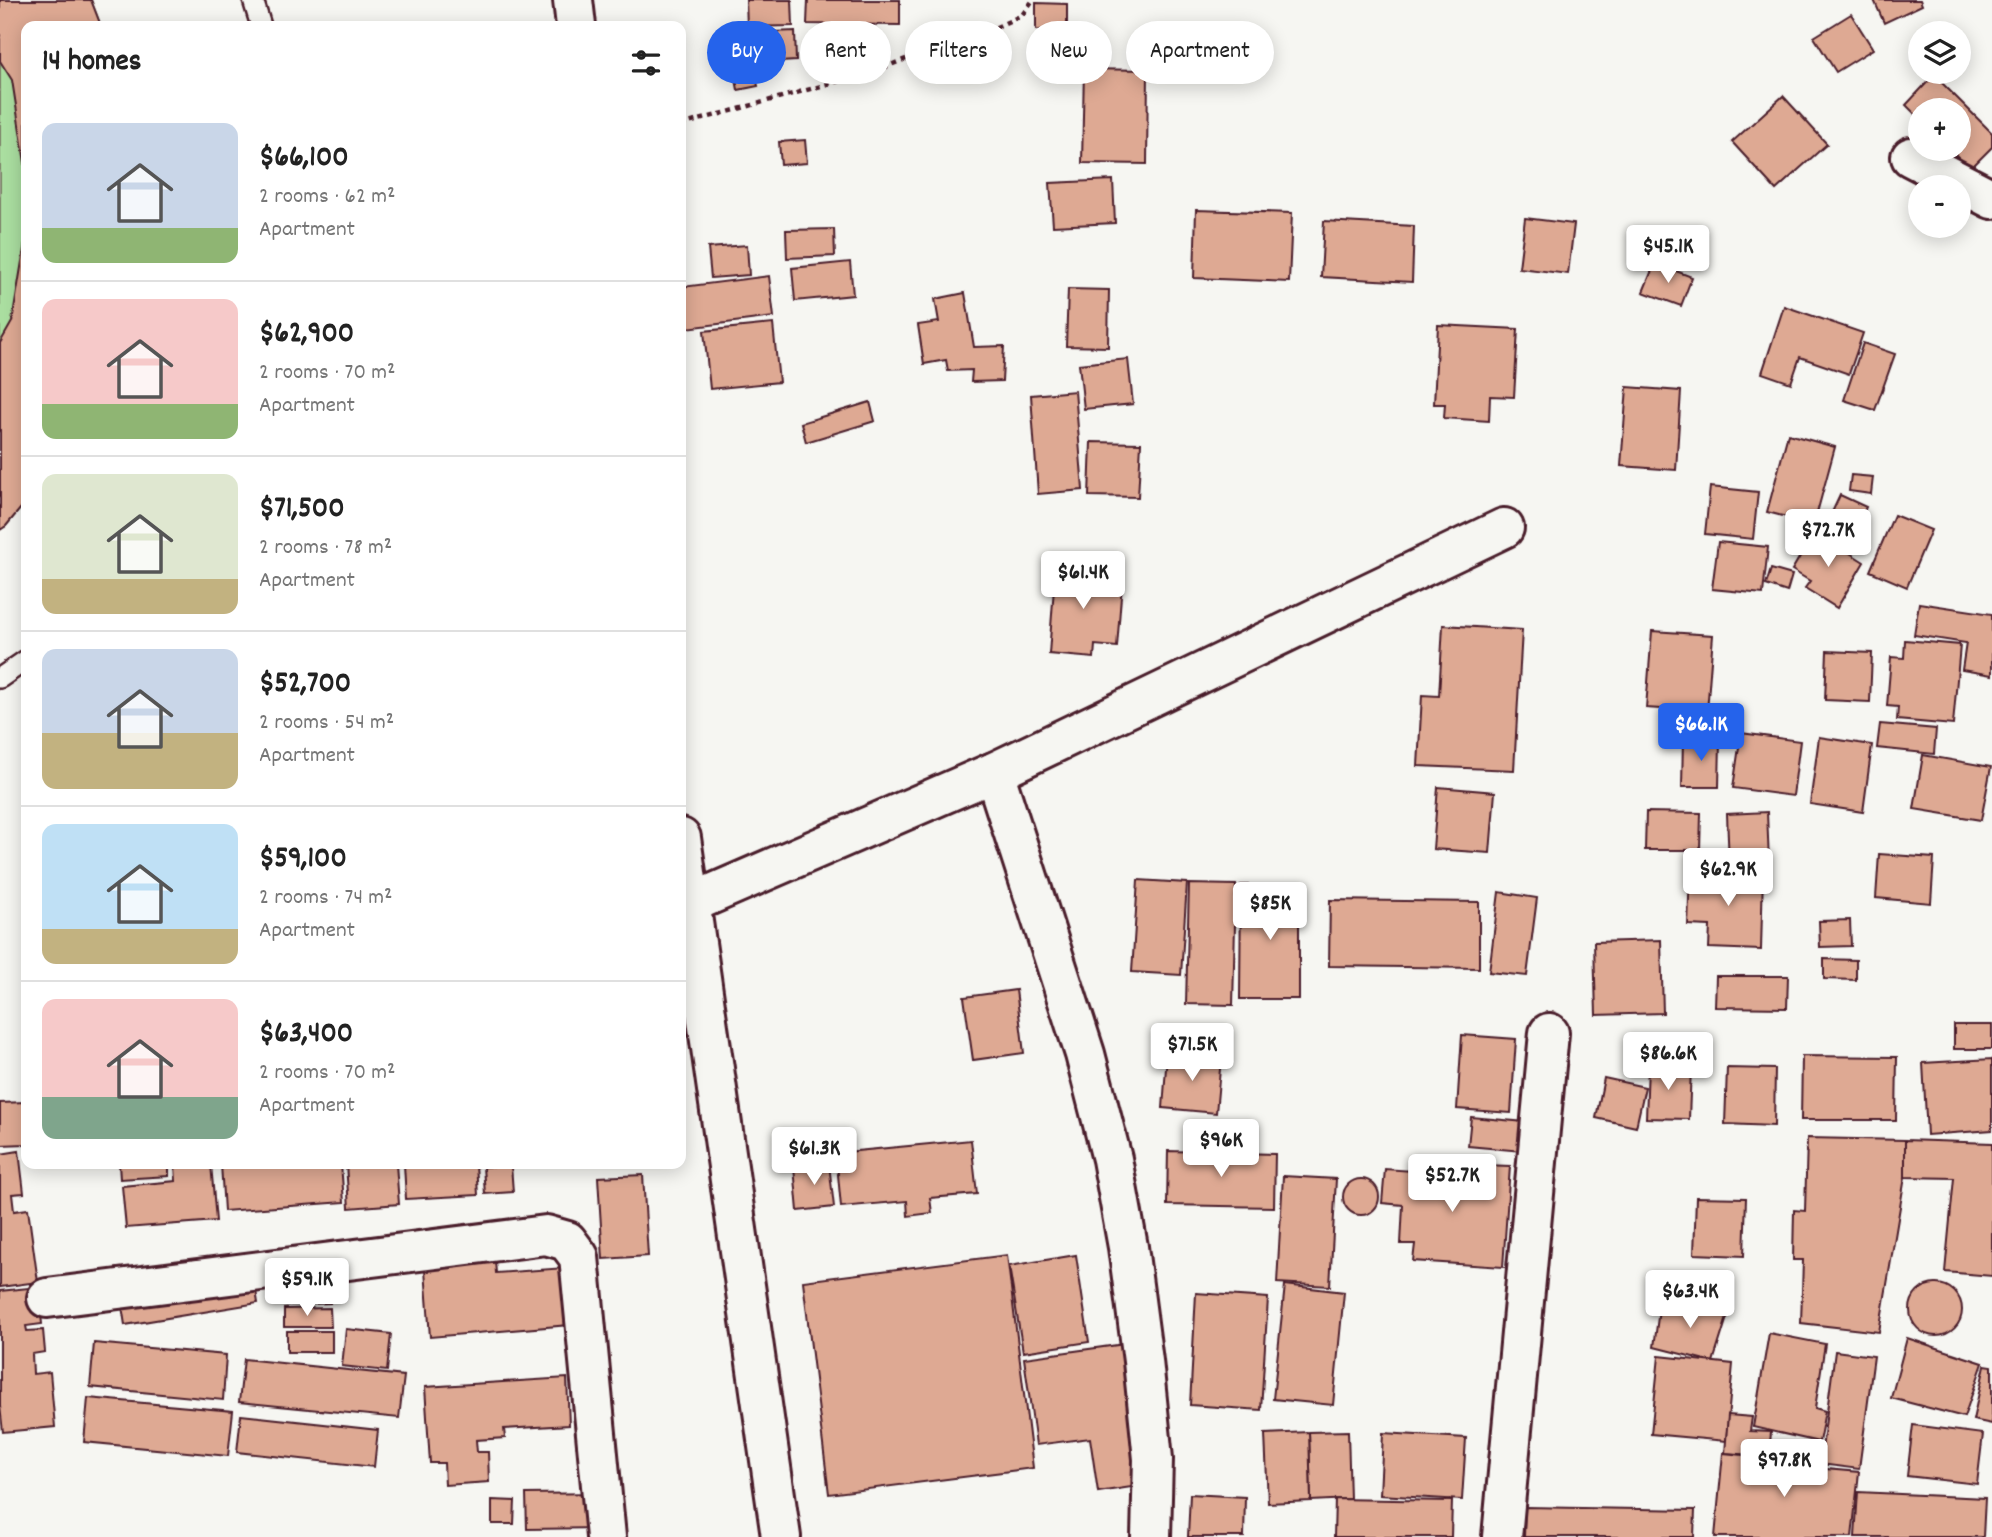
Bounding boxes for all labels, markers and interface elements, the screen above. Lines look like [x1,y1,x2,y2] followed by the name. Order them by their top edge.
[707,21,786,84] chip: Buy
[800,21,891,84] chip: Rent
[905,21,1012,84] chip: Filters
[1026,21,1112,84] chip: New
[1126,21,1274,84] chip: Apartment
[1908,21,1971,238] map controls
[1908,21,1971,84] button: layers
[42,42,141,85] text: 14 homes
[627,44,665,82] icon: filters
[1908,98,1971,161] button: +
[259,138,349,181] text: $66,100
[98,151,182,235] icon: home
[1908,175,1971,238] button: −
[259,181,395,214] text: 2 rooms · 62 m²
[259,214,355,247] text: Apartment
[1611,226,1725,285] pin: $45.1K
[1642,231,1694,264] text: $45.1K
[259,314,354,357] text: $62,900
[98,327,182,411] icon: home
[259,357,395,390] text: 2 rooms · 70 m²
[259,390,355,423] text: Apartment
[259,489,345,532] text: $71,500
[98,502,182,586] icon: home
[1771,510,1885,569] pin: $72.7K
[1801,515,1855,548] text: $72.7K
[259,532,392,565] text: 2 rooms · 78 m²
[1026,552,1140,611] pin: $61.4K
[1057,557,1109,590] text: $61.4K
[259,565,355,598] text: Apartment
[259,664,351,707] text: $52,700
[98,677,182,761] icon: home
[1644,704,1758,763] pin: $66.1K
[259,707,394,740] text: 2 rooms · 54 m²
[1674,709,1728,742] text: $66.1K
[259,740,355,773] text: Apartment
[259,839,347,882] text: $59,100
[1671,848,1785,908] pin: $62.9K
[98,852,182,936] icon: home
[1699,854,1757,887] text: $62.9K
[259,882,392,915] text: 2 rooms · 74 m²
[1229,883,1311,942] pin: $85K
[1249,888,1291,921] text: $85K
[259,915,355,948] text: Apartment
[259,1014,353,1057] text: $63,400
[1135,1024,1249,1083] pin: $71.5K
[98,1027,182,1111] icon: home
[1167,1029,1217,1062] text: $71.5K
[1611,1032,1725,1092] pin: $86.6K
[1639,1038,1697,1071] text: $86.6K
[259,1057,395,1090] text: 2 rooms · 70 m²
[259,1090,355,1123] text: Apartment
[1180,1120,1262,1179] pin: $96K
[1199,1125,1243,1158] text: $96K
[757,1128,871,1187] pin: $61.3K
[788,1133,840,1166] text: $61.3K
[1395,1154,1509,1214] pin: $52.7K
[1424,1160,1480,1193] text: $52.7K
[250,1258,364,1318] pin: $59.1K
[281,1264,333,1297] text: $59.1K
[1633,1270,1747,1330] pin: $63.4K
[1661,1276,1719,1309] text: $63.4K
[1727,1440,1841,1499] pin: $97.8K
[1757,1445,1811,1478] text: $97.8K

